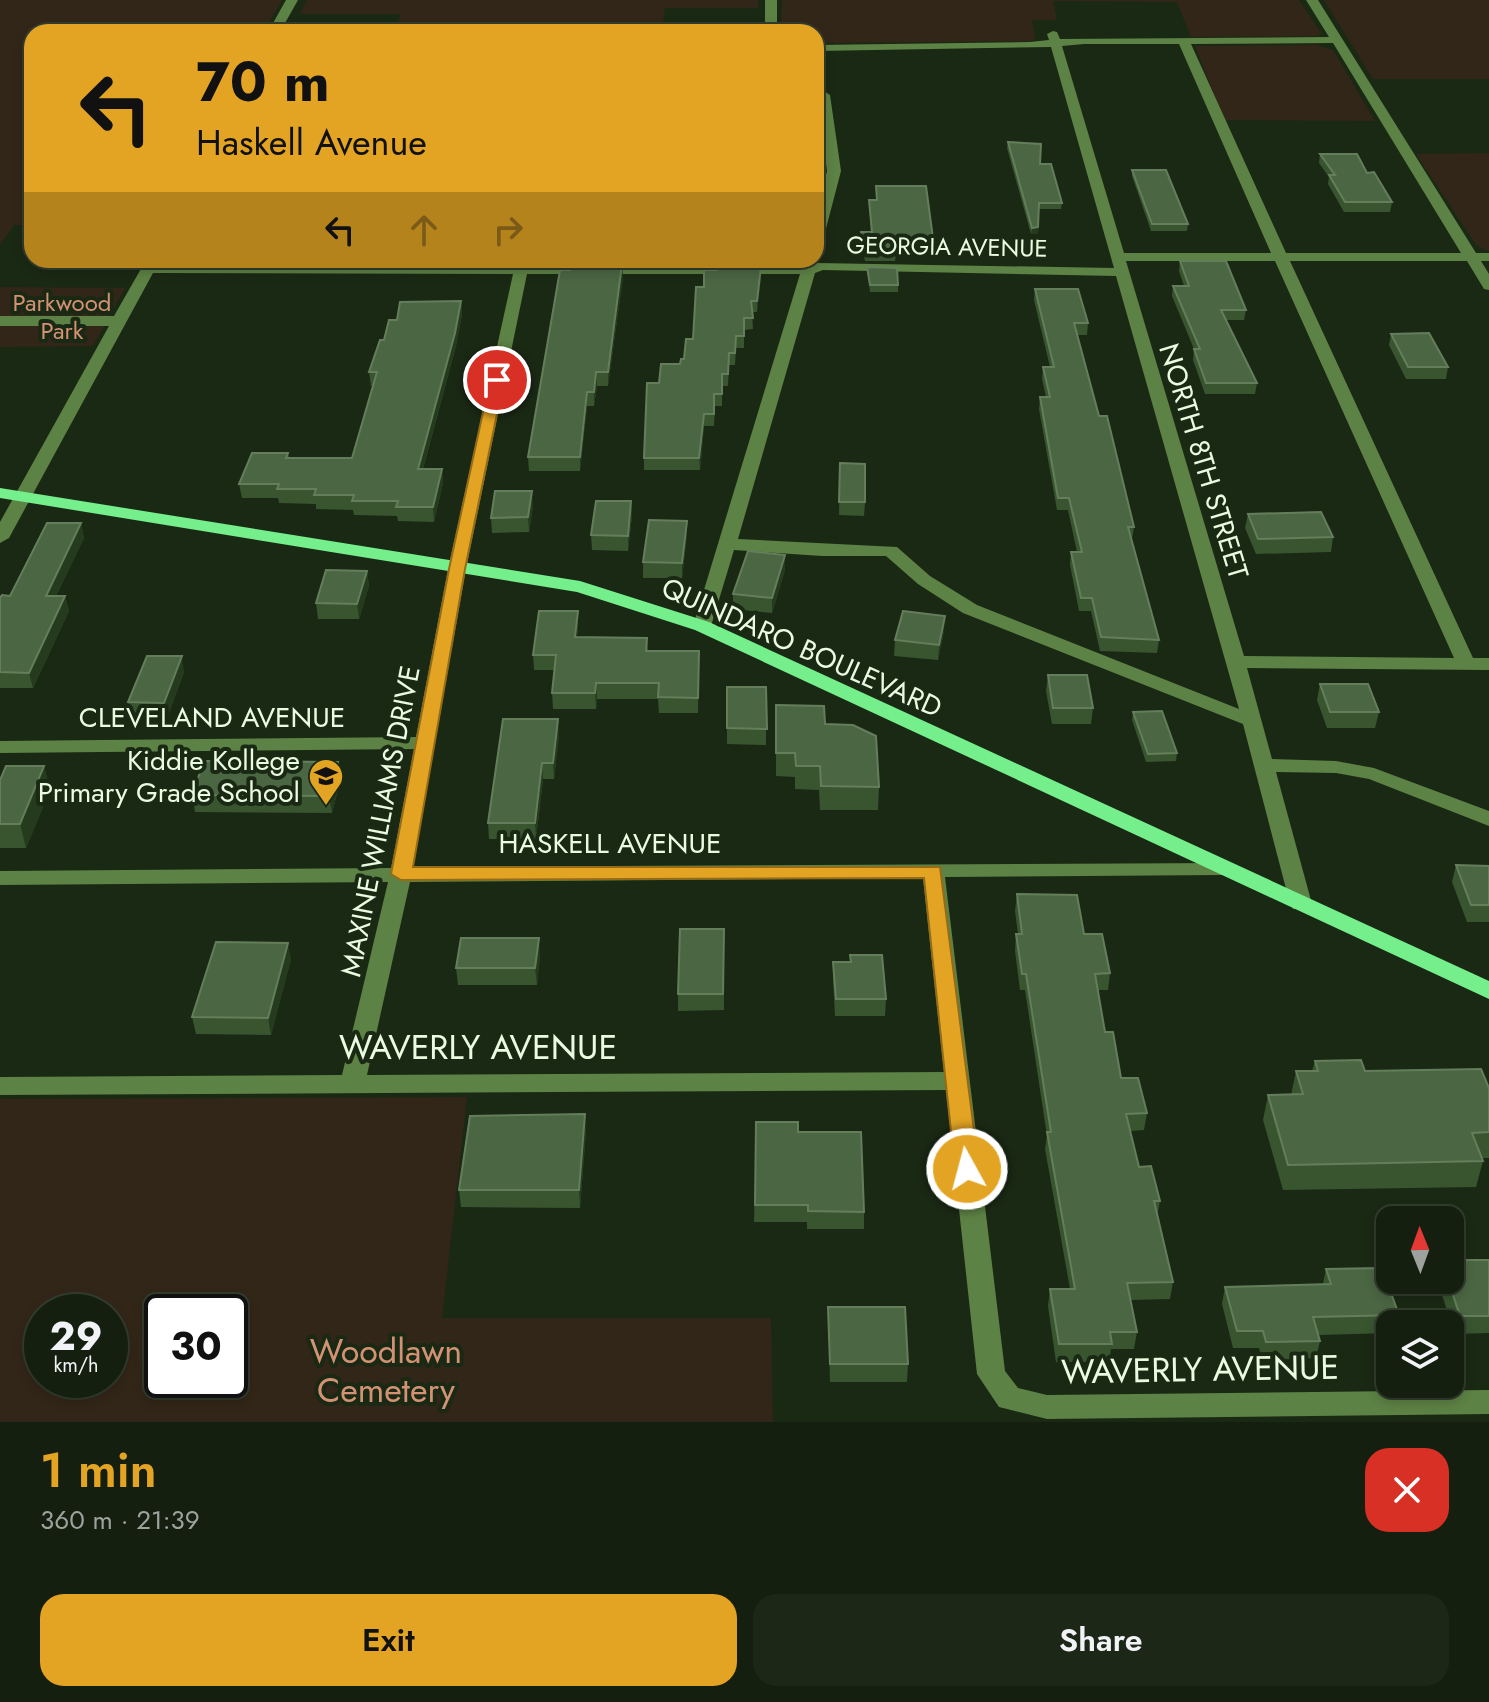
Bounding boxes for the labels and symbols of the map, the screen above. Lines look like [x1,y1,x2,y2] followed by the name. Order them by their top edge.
[846,227,1048,266] street label: GEORGIA AVENUE
[13,285,111,348] park label: Parkwood Park
[1148,338,1259,584] street label: NORTH 8TH STREET
[463,346,531,414] pin
[655,567,949,728] street label: QUINDARO BOULEVARD
[330,662,431,980] street label: MAXINE WILLIAMS DRIVE
[79,697,345,738] street label: CLEVELAND AVENUE
[38,740,300,813] place label: Kiddie Kollege Primary Grade School
[307,757,345,807] school or university icon: Kiddie Kollege Primary Grade School
[499,823,721,864] street label: HASKELL AVENUE
[339,1023,617,1072] street label: WAVERLY AVENUE
[925,1127,1009,1211] position arrow
[1376,1206,1464,1294] north arrow
[144,1294,248,1398] speed limit sign: 30
[310,1327,462,1415] park label: Woodlawn Cemetery
[1061,1343,1340,1396] street label: WAVERLY AVENUE

